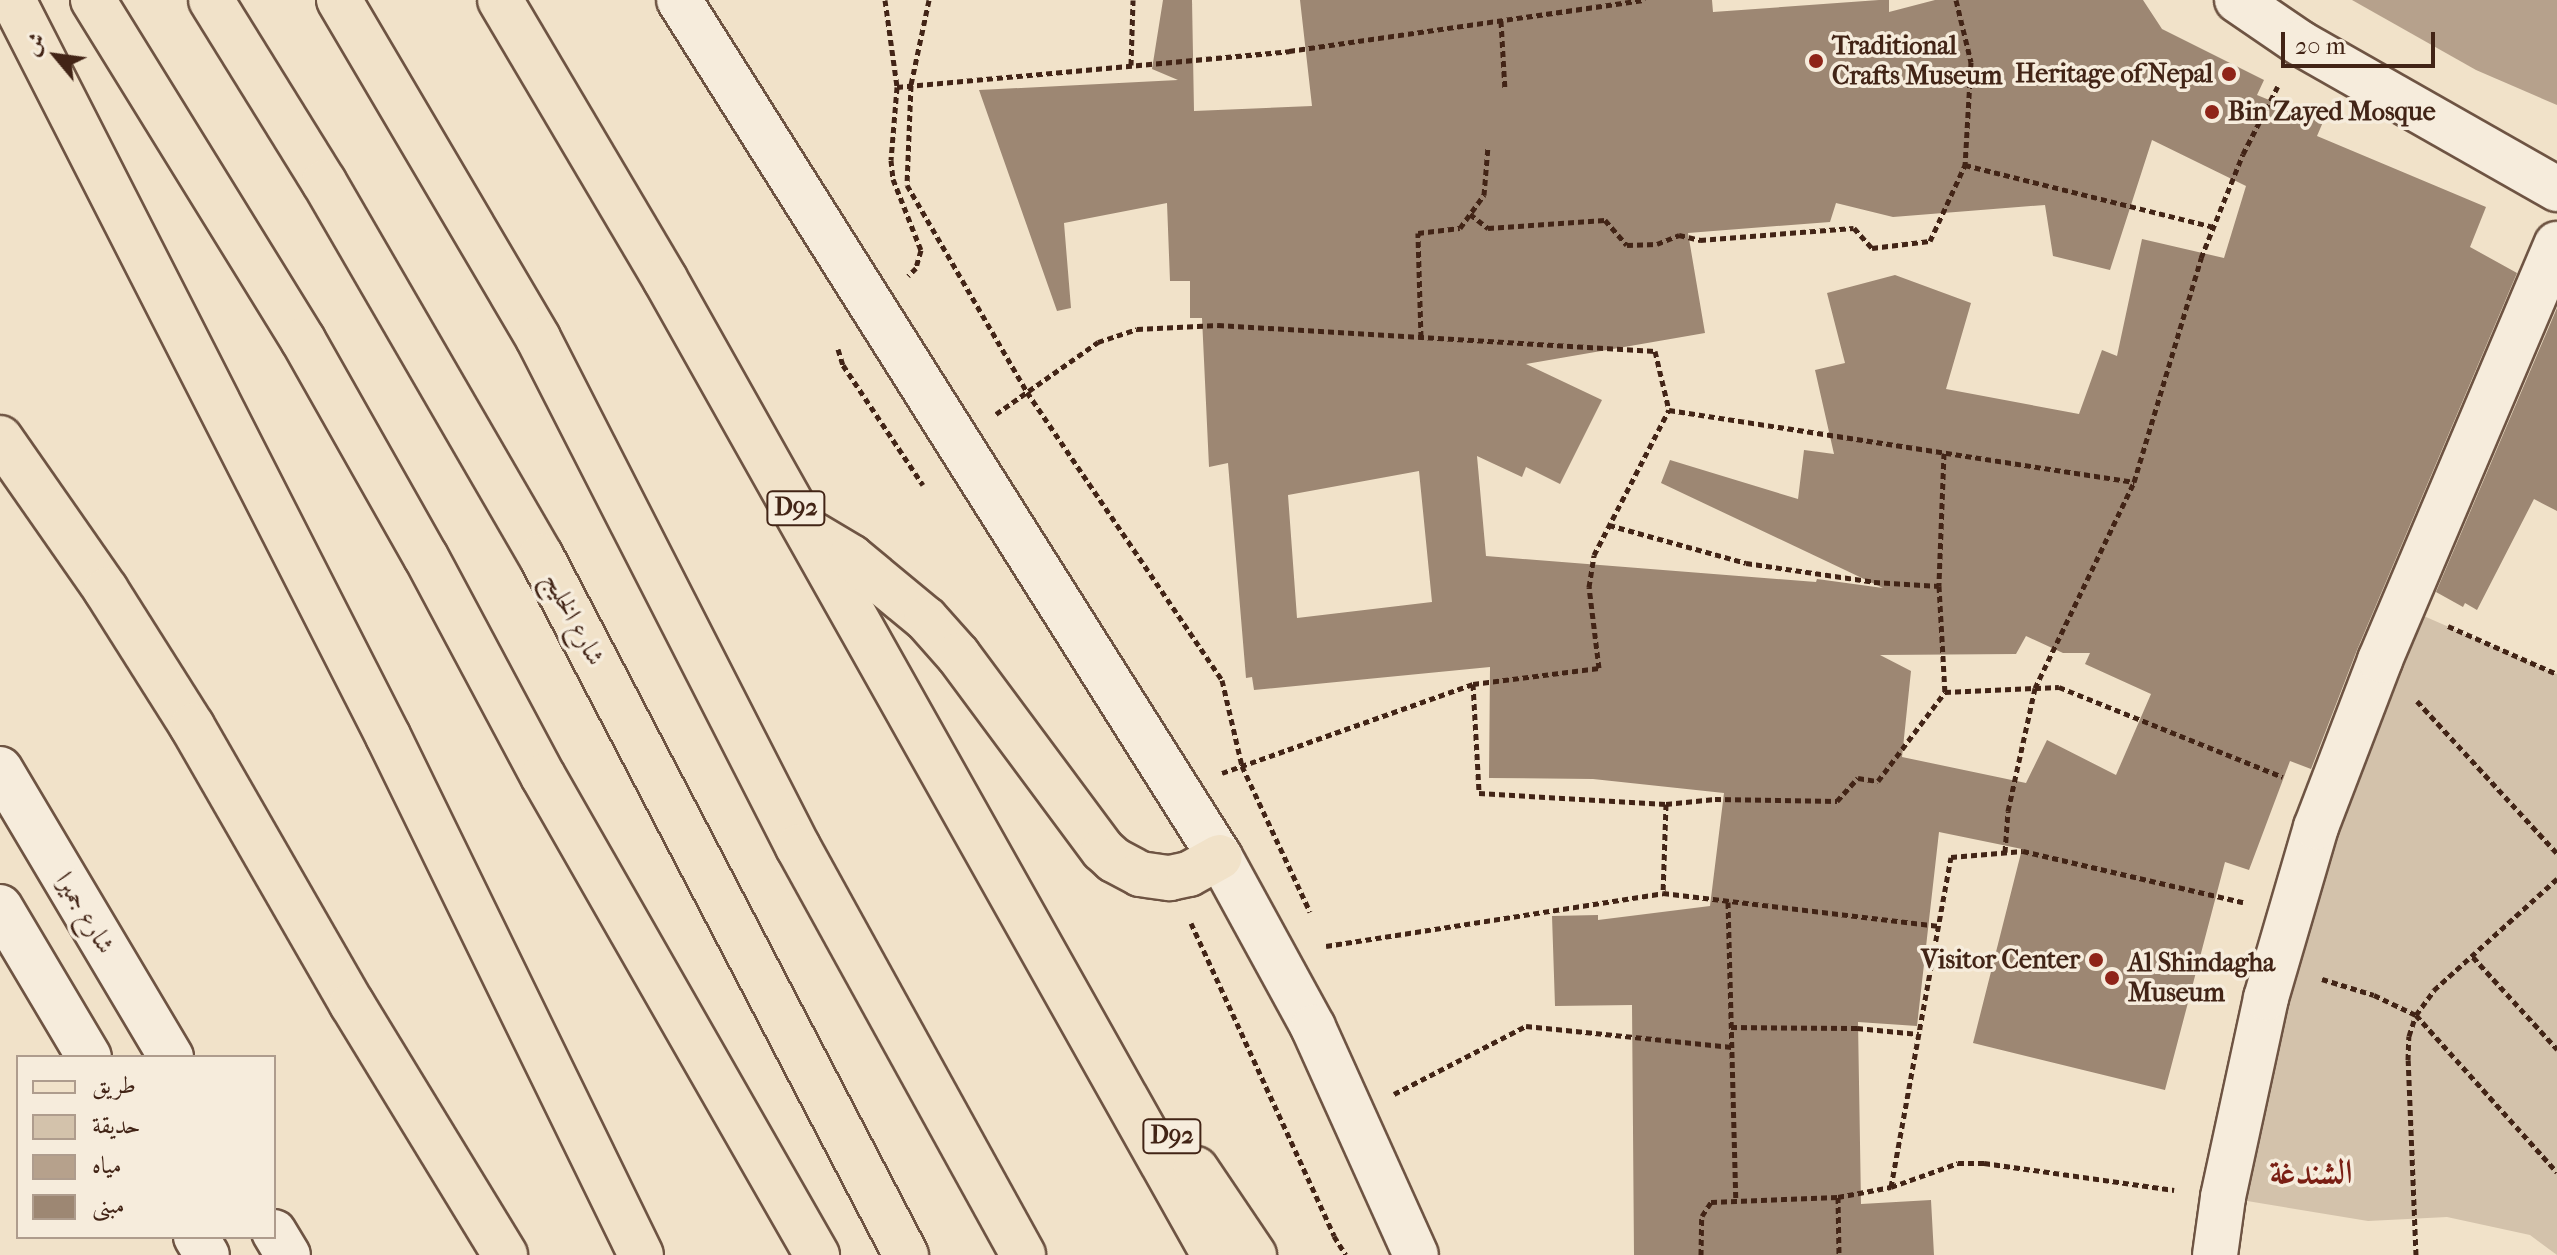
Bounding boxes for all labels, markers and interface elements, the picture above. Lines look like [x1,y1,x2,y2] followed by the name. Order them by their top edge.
[16,16,96,96] north arrow
[2285,16,2439,66] scale bar
[18,29,52,60] text: ش
[1832,30,2002,92] place label: Traditional Crafts Museum
[2295,32,2346,60] text: 20 m
[1807,52,1825,70] marker: Traditional Crafts Museum
[2015,58,2213,90] place label: Heritage of Nepal
[2220,65,2238,83] marker: Heritage of Nepal
[2228,96,2436,128] place label: Bin Zayed Mosque
[2203,103,2221,121] marker: Bin Zayed Mosque
[766,488,826,528] road number: D92
[537,567,611,671] street label: شارع الخليج
[49,867,121,959] street label: شارع جميرا
[1921,944,2080,976] place label: Visitor Center
[2128,947,2275,1008] place label: Al Shindagha Museum
[2087,951,2105,969] marker: Visitor Center
[2103,969,2121,987] marker: Al Shindagha Museum
[16,1055,276,1239] legend
[92,1071,136,1099] text: طريق
[92,1111,141,1139] text: حديقة
[1142,1116,1202,1156] road number: D92
[92,1151,122,1179] text: مياه
[2269,1153,2353,1193] district label: الشندغة
[92,1191,125,1219] text: مبنى

